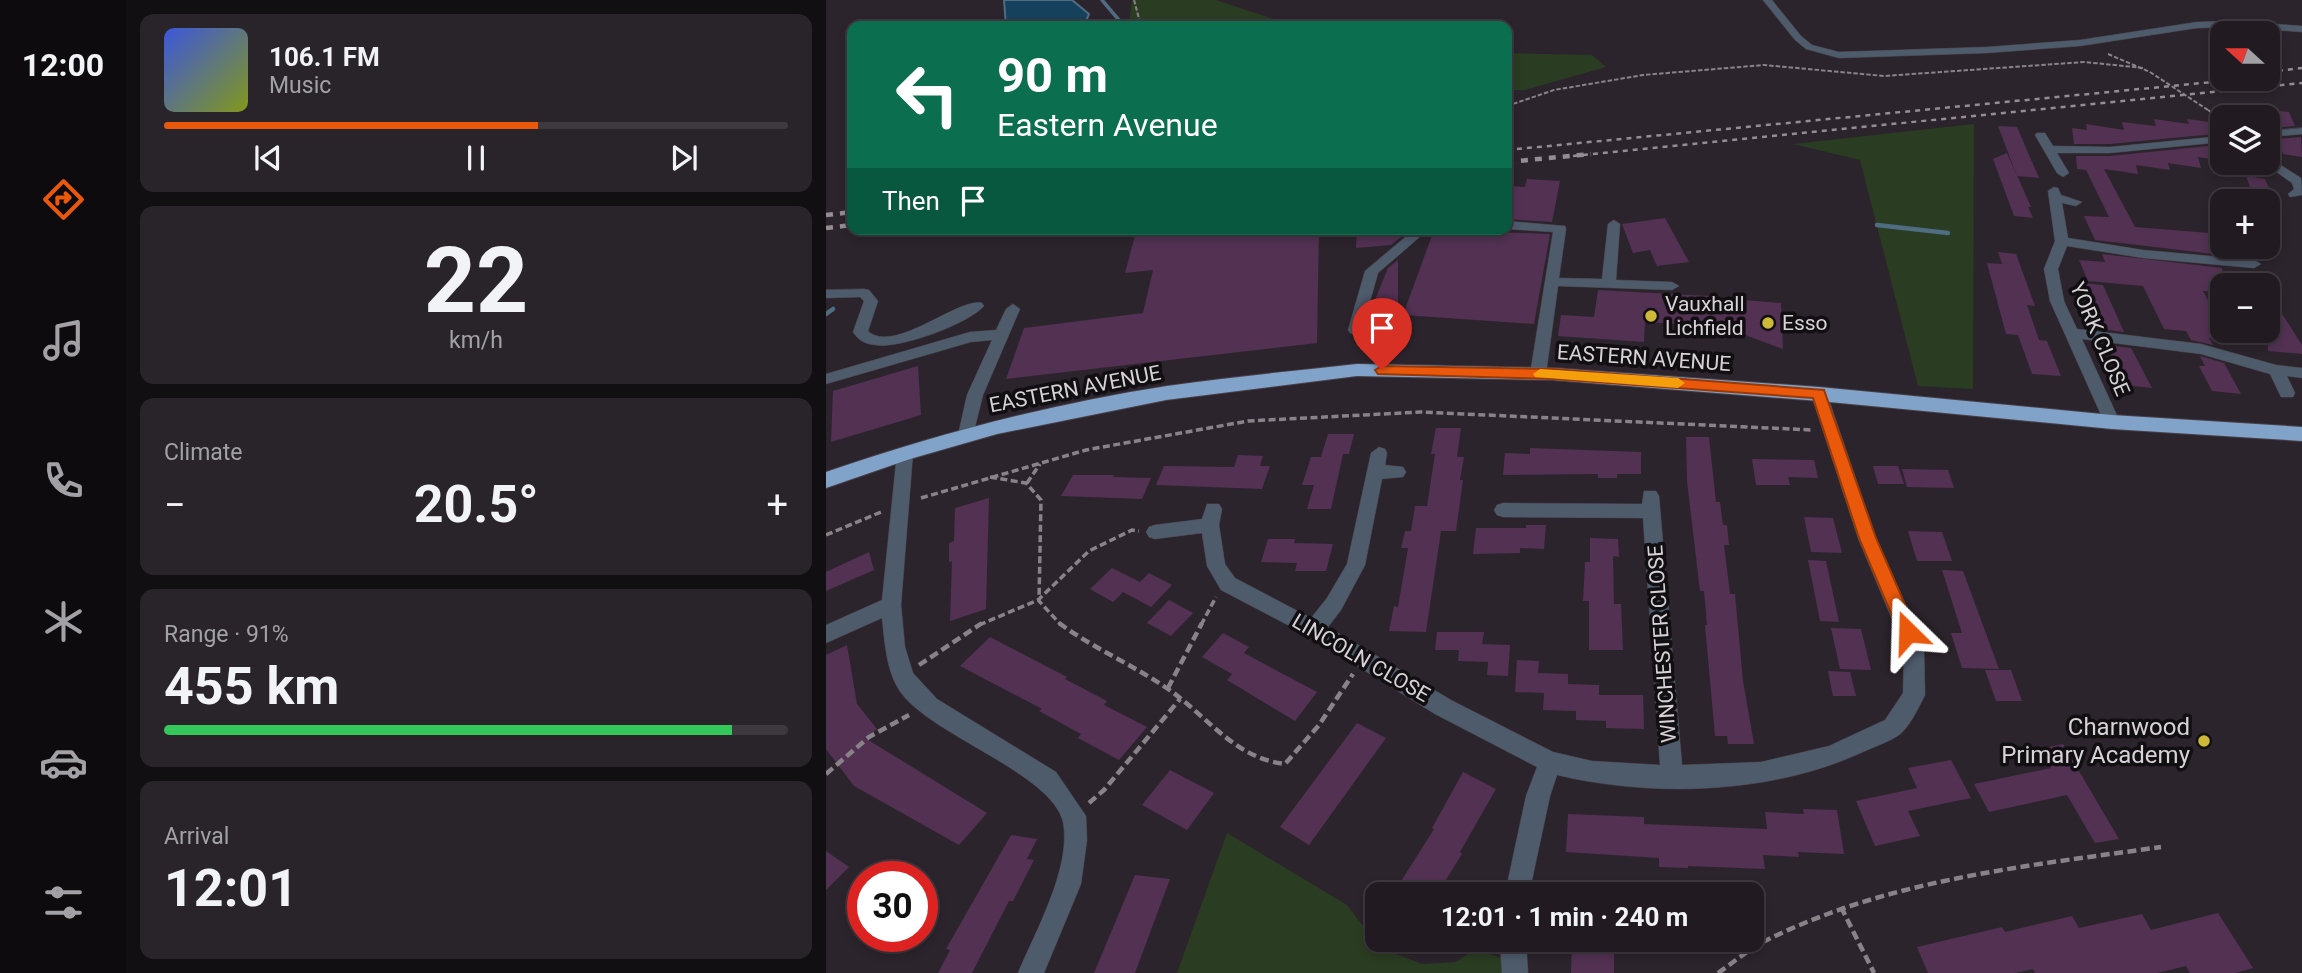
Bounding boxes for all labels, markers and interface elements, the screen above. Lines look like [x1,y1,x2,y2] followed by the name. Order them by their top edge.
[2210,21,2280,91] north arrow
[2210,21,2280,343] map controls
[269,42,380,72] text: 106.1 FM
[22,46,104,84] text: 12:00
[997,47,1108,104] text: 90 m
[882,49,973,140] icon: left
[269,72,331,99] text: Music
[2210,105,2280,175] button: layers
[997,106,1218,144] text: Eastern Avenue
[249,139,287,177] icon: previous
[457,139,495,177] icon: pause
[665,139,703,177] icon: next
[39,175,88,224] icon: directions
[954,182,992,220] icon: arrive
[882,186,940,216] text: Then
[2210,189,2280,259] button: +
[424,228,528,334] text: 22
[2210,273,2280,343] button: −
[2065,278,2135,400] street label: YORK CLOSE
[1665,292,1745,340] place label: Vauxhall Lichfield
[1352,298,1412,370] pin
[1643,308,1659,324] marker: Vauxhall Lichfield
[1363,309,1401,347] icon: arrive
[1782,311,1828,335] place label: Esso
[1760,315,1776,331] marker: Esso
[39,316,88,365] icon: music
[449,327,503,354] text: km/h
[1556,340,1732,376] street label: EASTERN AVENUE
[987,361,1163,417] street label: EASTERN AVENUE
[164,439,243,466] text: Climate
[39,456,88,505] icon: phone
[414,474,539,535] text: 20.5°
[164,483,186,527] text: −
[766,483,788,527] text: +
[1643,544,1681,744] street label: WINCHESTER CLOSE
[1871,595,1945,669] position arrow
[39,597,88,646] icon: climate
[1288,609,1434,707] street label: LINCOLN CLOSE
[164,621,289,648] text: Range · 91%
[164,656,339,717] text: 455 km
[2001,713,2191,769] place label: Charnwood Primary Academy
[2196,733,2212,749] marker: Charnwood Primary Academy
[39,738,88,787] icon: car
[164,823,229,850] text: Arrival
[164,858,298,919] text: 12:01
[847,861,938,952] speed limit sign: 30
[39,878,88,927] icon: filters
[1441,902,1688,932] text: 12:01 · 1 min · 240 m

